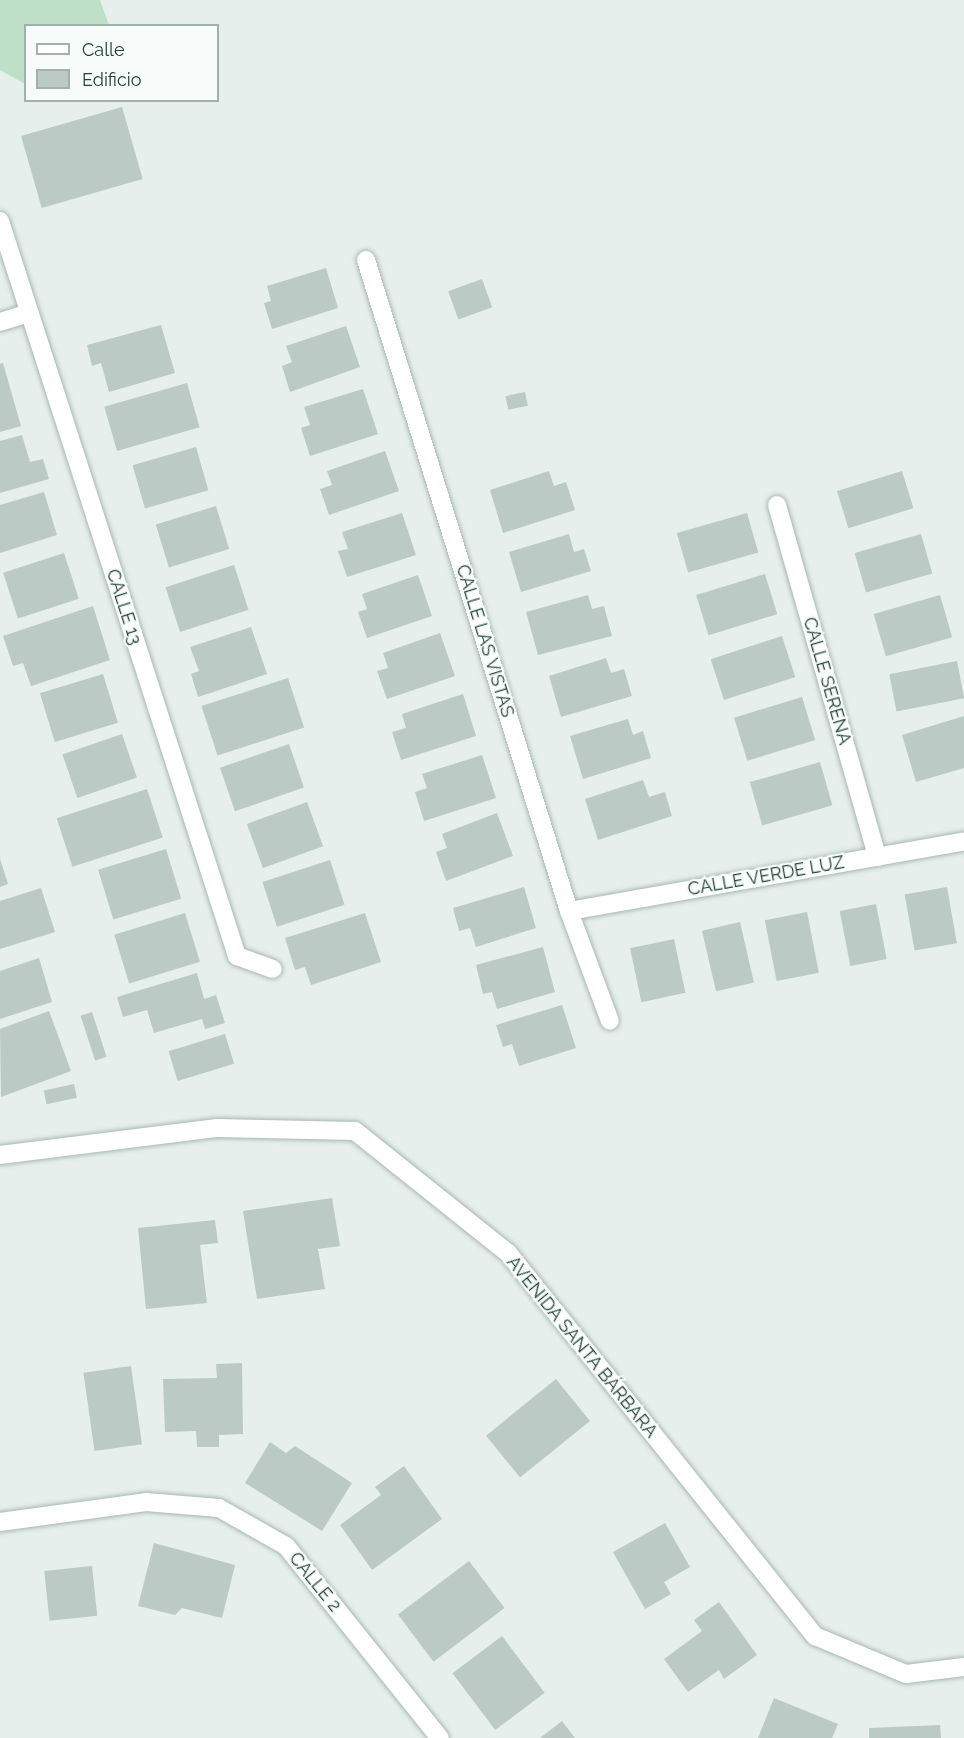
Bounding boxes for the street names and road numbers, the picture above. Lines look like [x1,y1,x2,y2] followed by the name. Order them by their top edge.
[451,562,519,720] street label: CALLE LAS VISTAS
[102,566,146,648] street label: CALLE 13
[798,615,856,747] street label: CALLE SERENA
[686,852,846,900] street label: CALLE VERDE LUZ
[502,1251,662,1443] street label: AVENIDA SANTA BÁRBARA
[285,1548,345,1616] street label: CALLE 2

